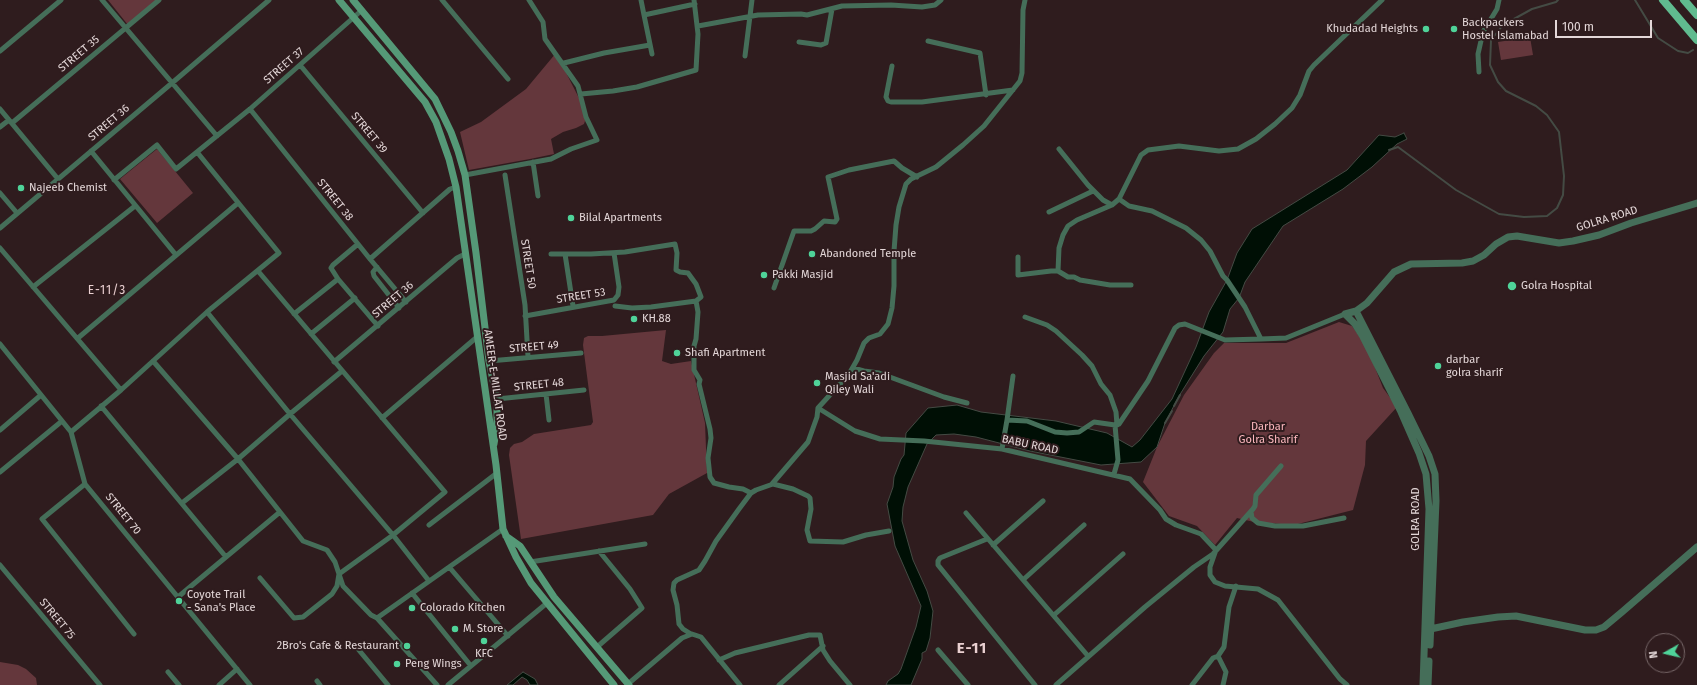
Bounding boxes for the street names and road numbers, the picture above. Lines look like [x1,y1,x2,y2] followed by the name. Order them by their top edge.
[56,33,102,75] street label: STREET 35
[261,45,307,87] street label: STREET 37
[86,102,132,144] street label: STREET 36
[348,110,390,156] street label: STREET 39
[314,176,356,224] street label: STREET 38
[1575,203,1639,235] street label: GOLRA ROAD
[518,238,538,290] street label: STREET 50
[370,279,416,321] street label: STREET 36
[556,286,606,306] street label: STREET 53
[481,329,509,441] street label: AMEER-E-MILLAT ROAD
[509,338,559,356] street label: STREET 49
[513,376,565,394] street label: STREET 48
[1001,433,1059,457] street label: BABU ROAD
[1409,487,1423,551] street label: GOLRA ROAD
[102,491,144,537] street label: STREET 70
[36,596,78,642] street label: STREET 75

